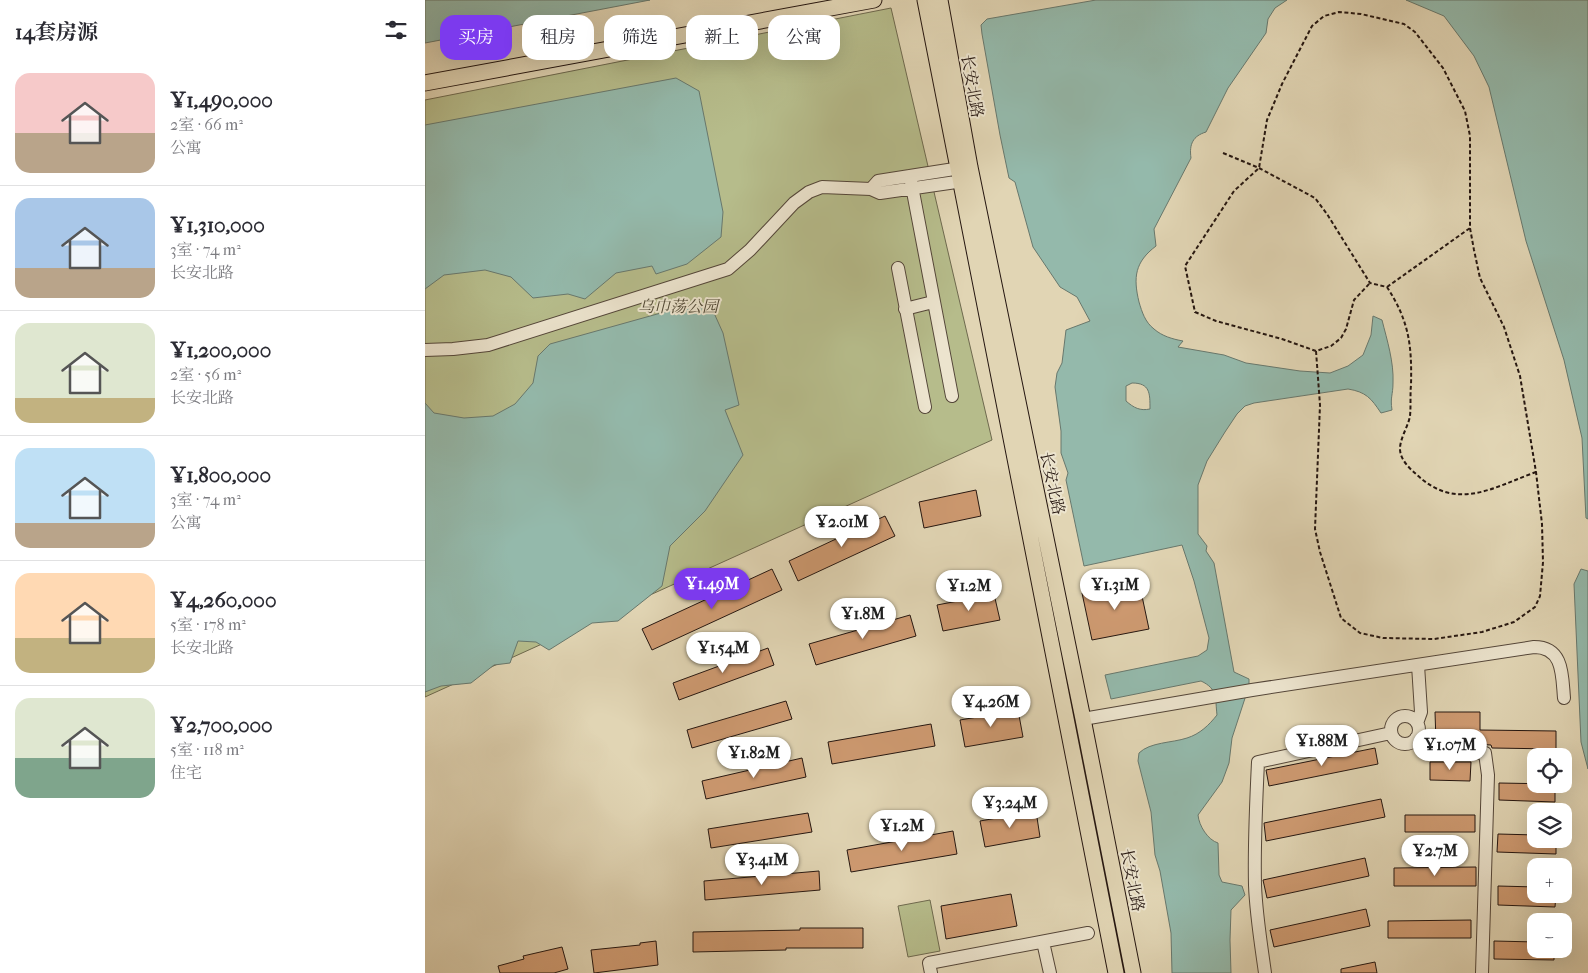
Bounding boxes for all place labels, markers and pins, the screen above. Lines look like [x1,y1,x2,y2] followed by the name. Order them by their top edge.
[801,506,883,548] pin: ¥2.01M
[671,568,753,610] pin: ¥1.49M
[1074,568,1156,611] pin: ¥1.31M
[934,570,1004,612] pin: ¥1.2M
[828,598,898,640] pin: ¥1.8M
[682,632,764,674] pin: ¥1.54M
[950,686,1032,728] pin: ¥4.26M
[1281,724,1363,767] pin: ¥1.88M
[1409,728,1491,771] pin: ¥1.07M
[713,736,795,779] pin: ¥1.82M
[969,786,1051,829] pin: ¥3.24M
[867,810,937,852] pin: ¥1.2M
[1400,834,1470,877] pin: ¥2.7M
[721,844,803,886] pin: ¥3.41M

